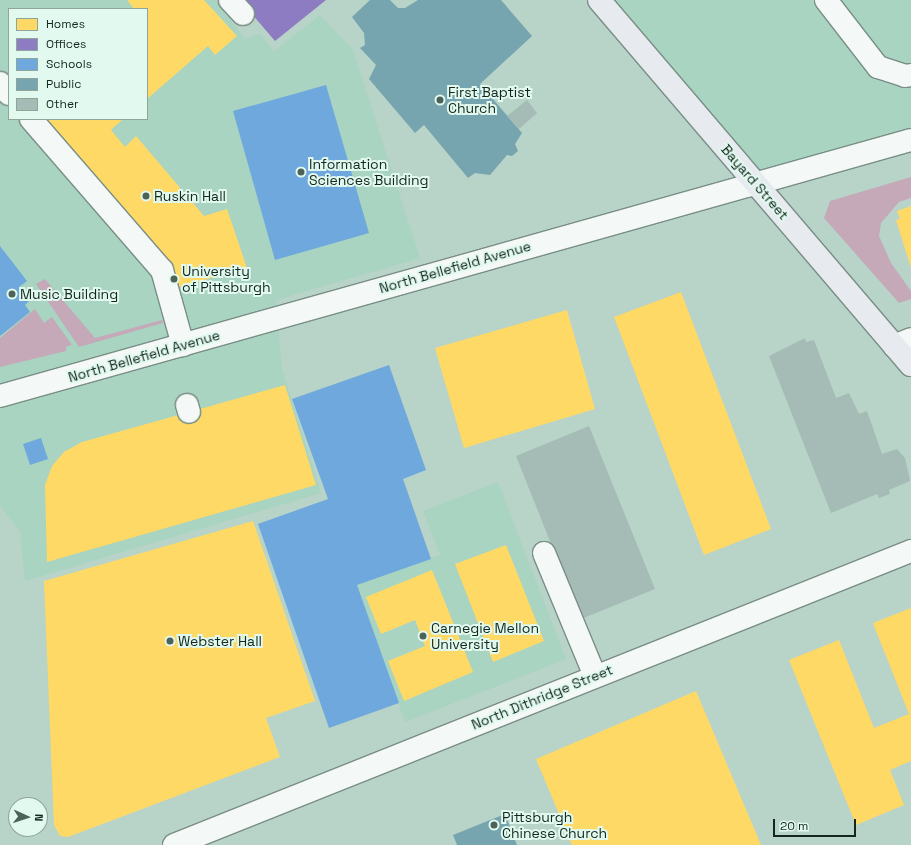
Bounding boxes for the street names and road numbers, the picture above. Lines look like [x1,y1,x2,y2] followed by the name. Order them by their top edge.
[718,141,792,223] street label: Bayard Street
[377,237,533,297] street label: North Bellefield Avenue
[66,326,222,386] street label: North Bellefield Avenue
[469,661,615,733] street label: North Dithridge Street

